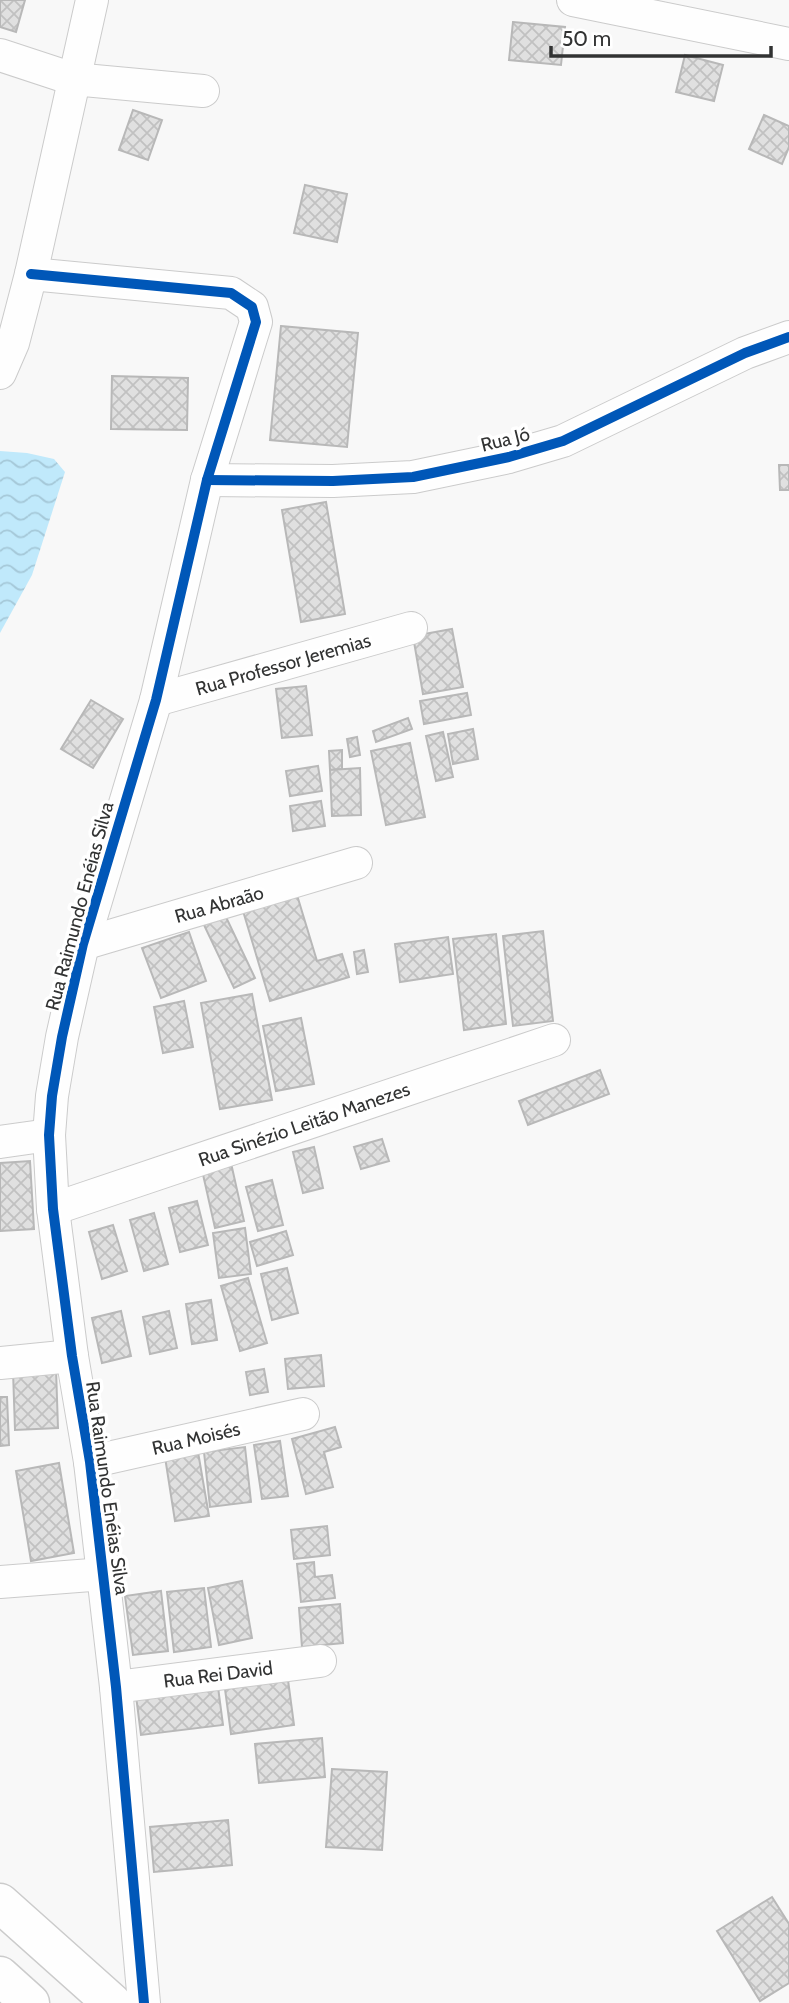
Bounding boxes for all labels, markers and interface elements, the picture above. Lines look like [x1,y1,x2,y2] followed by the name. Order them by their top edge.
[551,14,772,58] scale bar
[562,26,611,51] text: 50 m
[478,422,532,457] street label: Rua Jó
[193,628,374,701] street label: Rua Professor Jeremias
[41,799,118,1013] street label: Rua Raimundo Enéias Silva
[172,881,266,928] street label: Rua Abraão
[195,1077,413,1171] street label: Rua Sinézio Leitão Manezes
[81,1380,134,1596] street label: Rua Raimundo Enéias Silva
[150,1417,243,1460] street label: Rua Moisés
[162,1656,274,1693] street label: Rua Rei David

